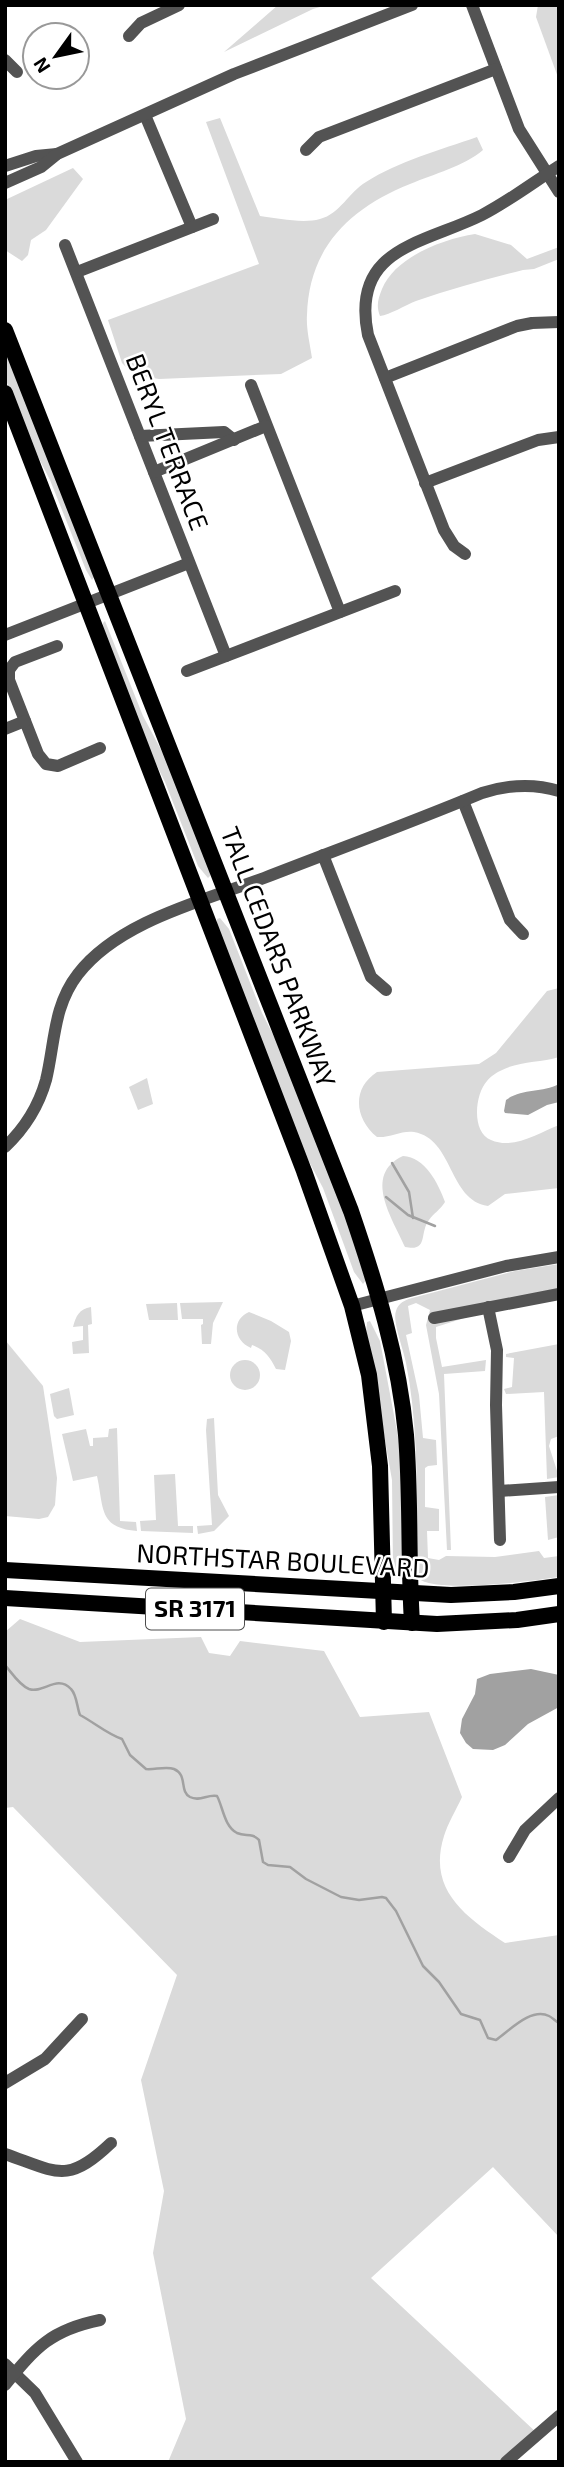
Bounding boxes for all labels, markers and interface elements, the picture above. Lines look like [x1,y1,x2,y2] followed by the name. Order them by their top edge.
[21,21,91,91] north arrow
[28,54,55,78] text: N
[121,349,216,534] street label: BERYL TERRACE
[215,822,343,1091] street label: TALL CEDARS PARKWAY
[136,1536,430,1583] street label: NORTHSTAR BOULEVARD
[146,1588,244,1630] road number: SR 3171

